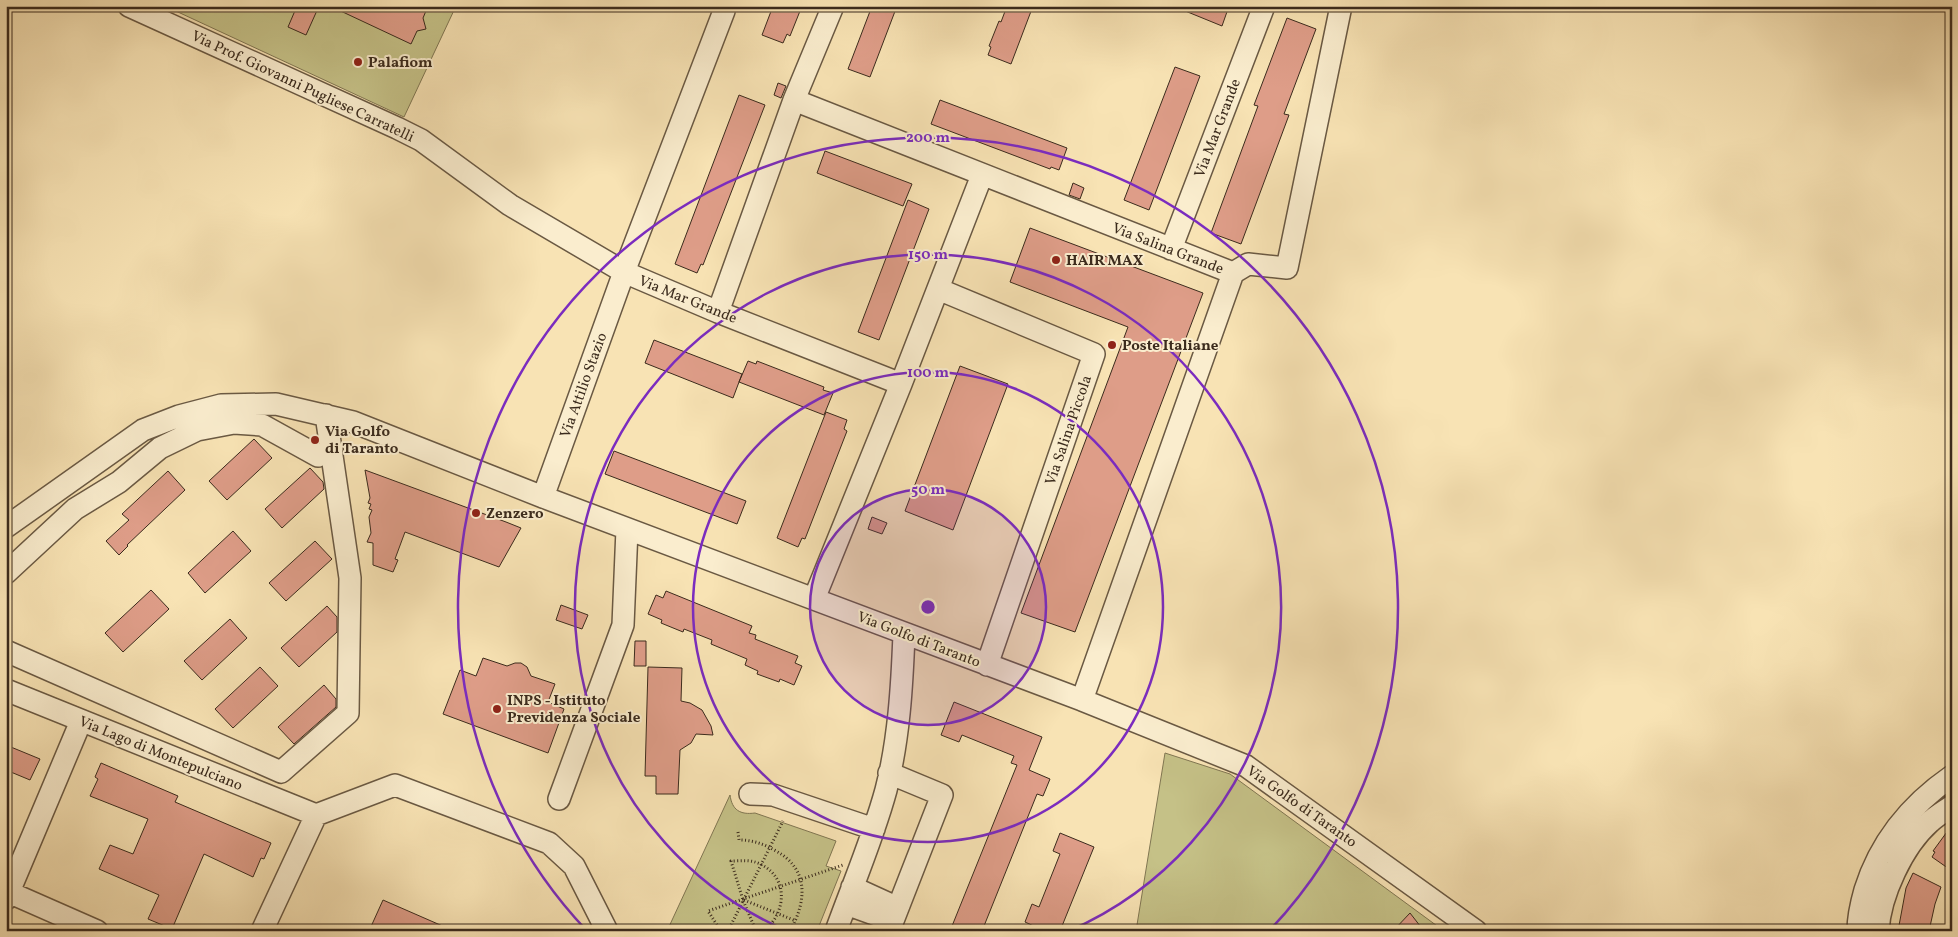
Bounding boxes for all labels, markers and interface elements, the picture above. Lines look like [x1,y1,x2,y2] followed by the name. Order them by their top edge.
[188,26,417,148] street label: Via Prof. Giovanni Pugliese Carratelli
[368,53,433,74] place label: Palafiom
[352,56,364,68] marker: Palafiom
[1190,76,1247,181] street label: Via Mar Grande
[906,128,950,149] text: 200 m
[1109,218,1226,280] street label: Via Salina Grande
[908,245,948,266] text: 150 m
[1066,251,1144,272] place label: HAIR MAX
[1050,254,1062,266] marker: HAIR MAX
[635,271,740,330] street label: Via Mar Grande
[556,330,613,441] street label: Via Attilio Stazio
[1122,336,1219,357] place label: Poste Italiane
[1106,339,1118,351] marker: Poste Italiane
[907,363,950,384] text: 100 m
[1041,373,1098,488] street label: Via Salina Piccola
[325,422,399,460] place label: Via Golfo di Taranto
[309,434,321,446] marker: Via Golfo di Taranto
[911,480,945,501] text: 50 m
[486,504,544,525] place label: Zenzero
[470,507,482,519] marker: Zenzero
[919,598,937,616] centre of rings
[854,607,983,674] street label: Via Golfo di Taranto
[507,691,641,729] place label: INPS - Istituto Previdenza Sociale
[491,703,503,715] marker: INPS - Istituto Previdenza Sociale
[75,712,246,797] street label: Via Lago di Montepulciano
[1242,761,1361,853] street label: Via Golfo di Taranto

